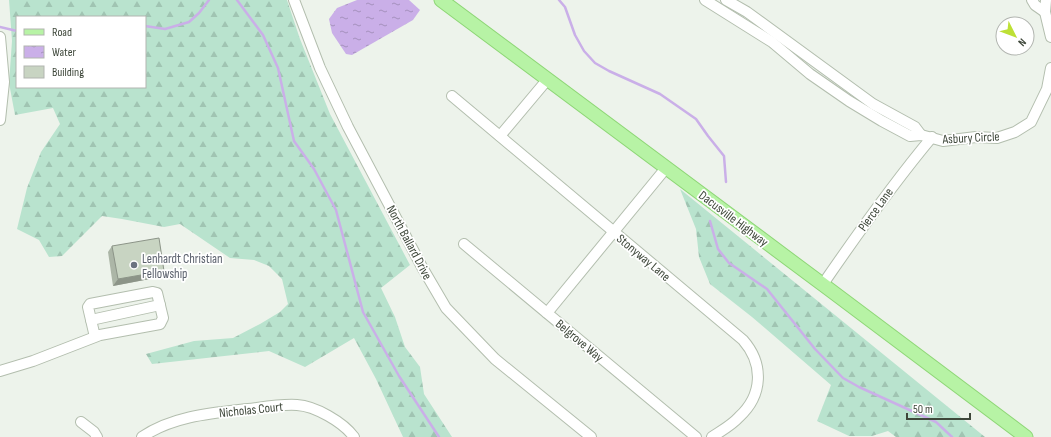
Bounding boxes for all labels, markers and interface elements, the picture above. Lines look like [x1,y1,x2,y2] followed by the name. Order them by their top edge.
[16,16,146,88] legend
[995,16,1035,56] north arrow
[52,25,72,40] text: Road
[1015,36,1029,49] text: N
[52,45,76,60] text: Water
[52,65,84,80] text: Building
[941,129,1000,148] street label: Asbury Circle
[855,185,897,234] street label: Pierce Lane
[695,187,771,250] street label: Dacusville Highway
[383,203,435,282] street label: North Ballard Drive
[613,231,673,285] street label: Stonyway Lane
[142,251,223,282] place label: Lenhardt Christian Fellowship
[129,260,139,270] marker: Lenhardt Christian Fellowship
[552,316,607,365] street label: Belgrove Way
[907,395,970,421] scale bar
[218,399,284,421] street label: Nicholas Court
[913,402,933,417] text: 50 m

